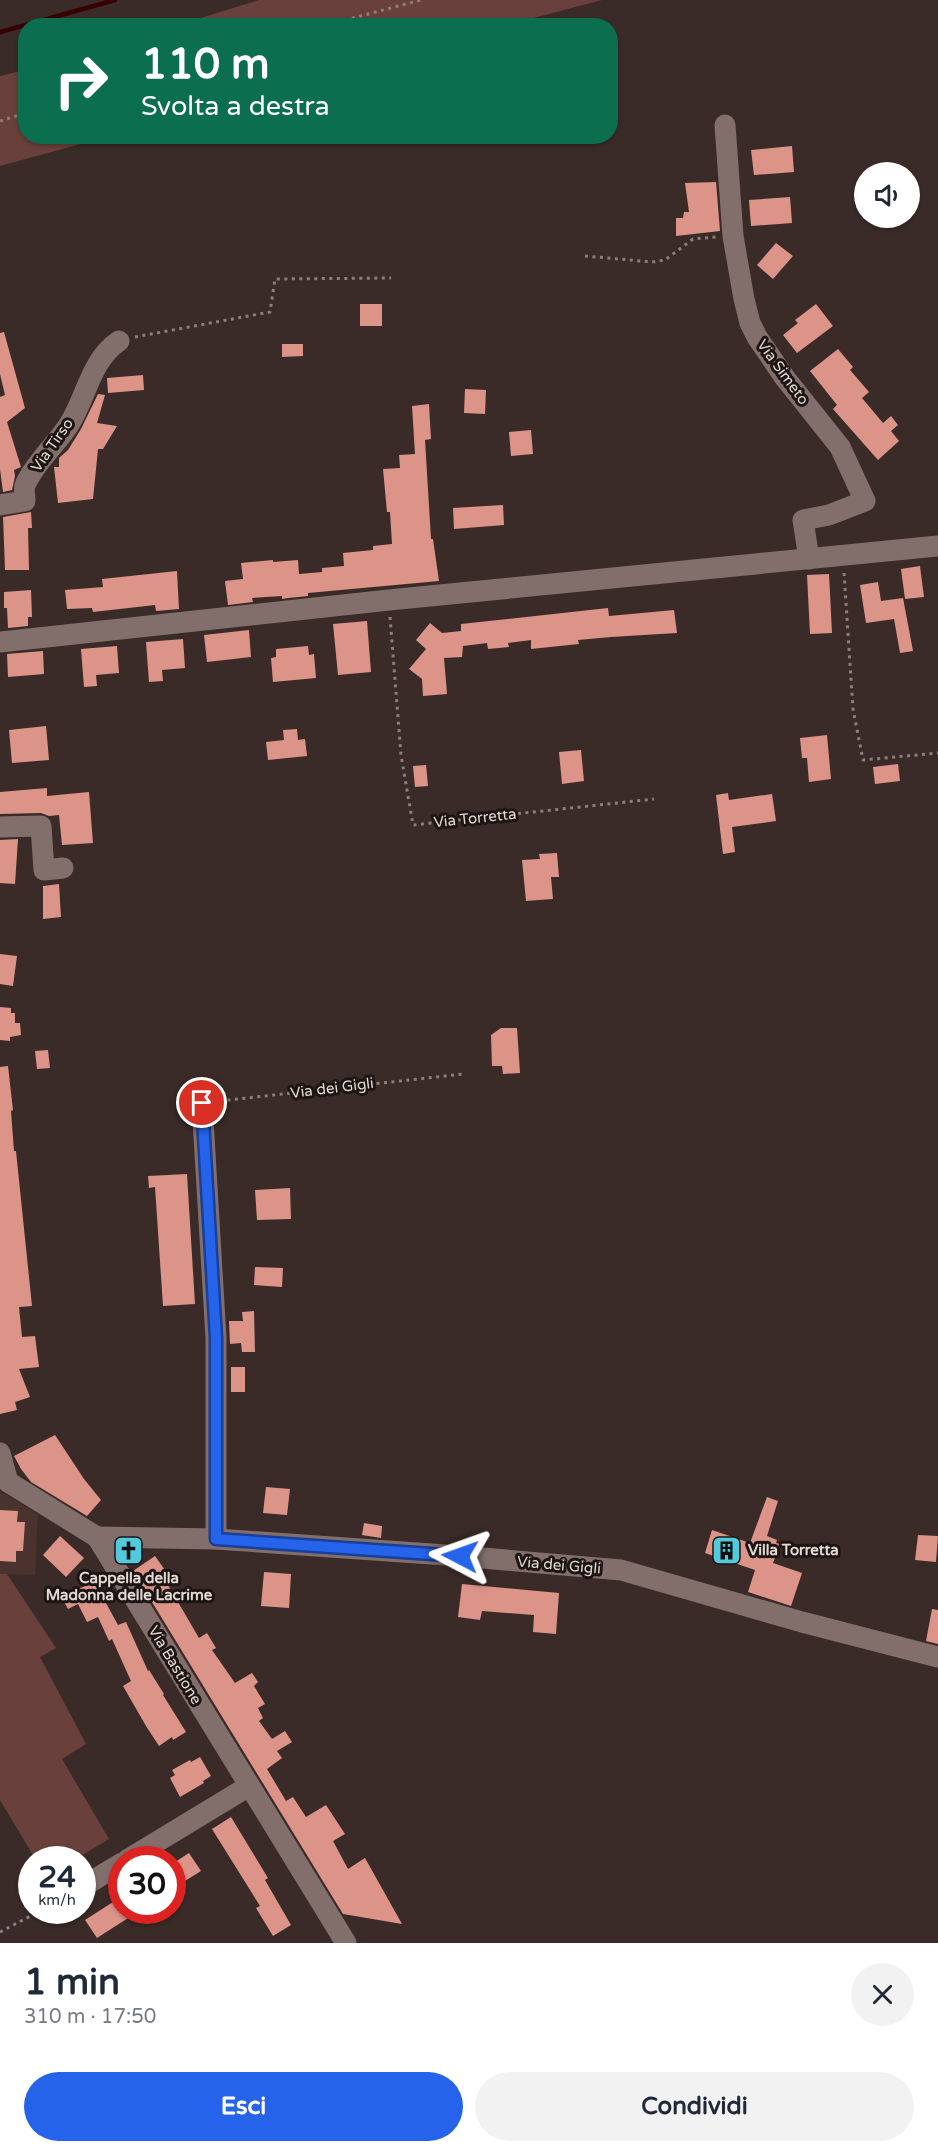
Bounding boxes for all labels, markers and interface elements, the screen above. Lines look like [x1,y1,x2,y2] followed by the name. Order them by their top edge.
[141,39,270,90] text: 110 m
[42,42,120,120] icon: right
[141,90,330,123] text: Svolta a destra
[854,162,920,228] map controls
[854,162,920,228] button: sound
[753,336,813,408] street label: Via Simeto
[27,415,77,475] street label: Via Tirso
[433,805,517,831] street label: Via Torretta
[289,1074,375,1102] street label: Via dei Gigli
[176,1077,227,1128] pin
[185,1086,218,1119] icon: arrive
[428,1524,492,1588] position arrow
[711,1534,743,1566] building icon: Villa Torretta
[113,1535,145,1567] church icon: Cappella della Madonna delle Lacrime
[748,1541,839,1559] place label: Villa Torretta
[516,1552,602,1578] street label: Via dei Gigli
[46,1569,213,1604] place label: Cappella della Madonna delle Lacrime
[144,1622,206,1708] street label: Via Bastione
[108,1846,186,1924] speed limit sign: 30
[38,1859,76,1896] text: 24
[38,1891,76,1909] text: km/h
[24,1961,120,2004] text: 1 min
[851,1963,914,2026] button: close
[24,2005,156,2029] text: 310 m · 17:50
[24,2072,463,2141] button: Esci
[475,2072,914,2141] button: Condividi

